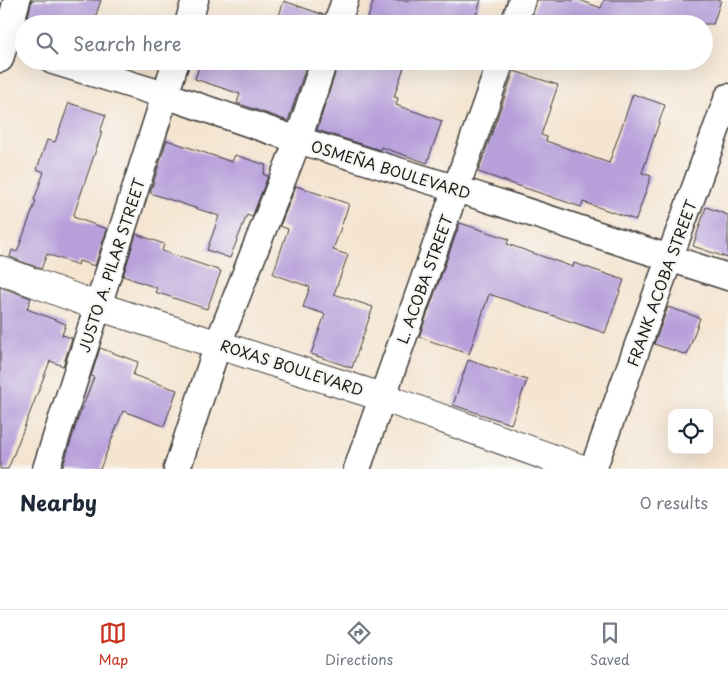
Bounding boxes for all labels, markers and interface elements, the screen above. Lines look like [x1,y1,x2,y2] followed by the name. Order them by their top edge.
[15,15,713,70] search box
[33,29,61,57] icon: search
[73,29,182,57] text: Search here
[308,134,474,204] street label: OSMEÑA BOULEVARD
[72,174,150,355] street label: JUSTO A. PILAR STREET
[620,196,702,369] street label: FRANK ACOBA STREET
[390,211,458,347] street label: L. ACOBA STREET
[217,333,367,401] street label: ROXAS BOULEVARD
[668,409,713,454] map controls
[668,409,713,454] button: locate
[20,486,97,518] text: Nearby
[640,490,708,514] text: 0 results
[98,619,128,670] tab: Map
[325,619,393,670] tab: Directions
[590,619,630,670] tab: Saved

